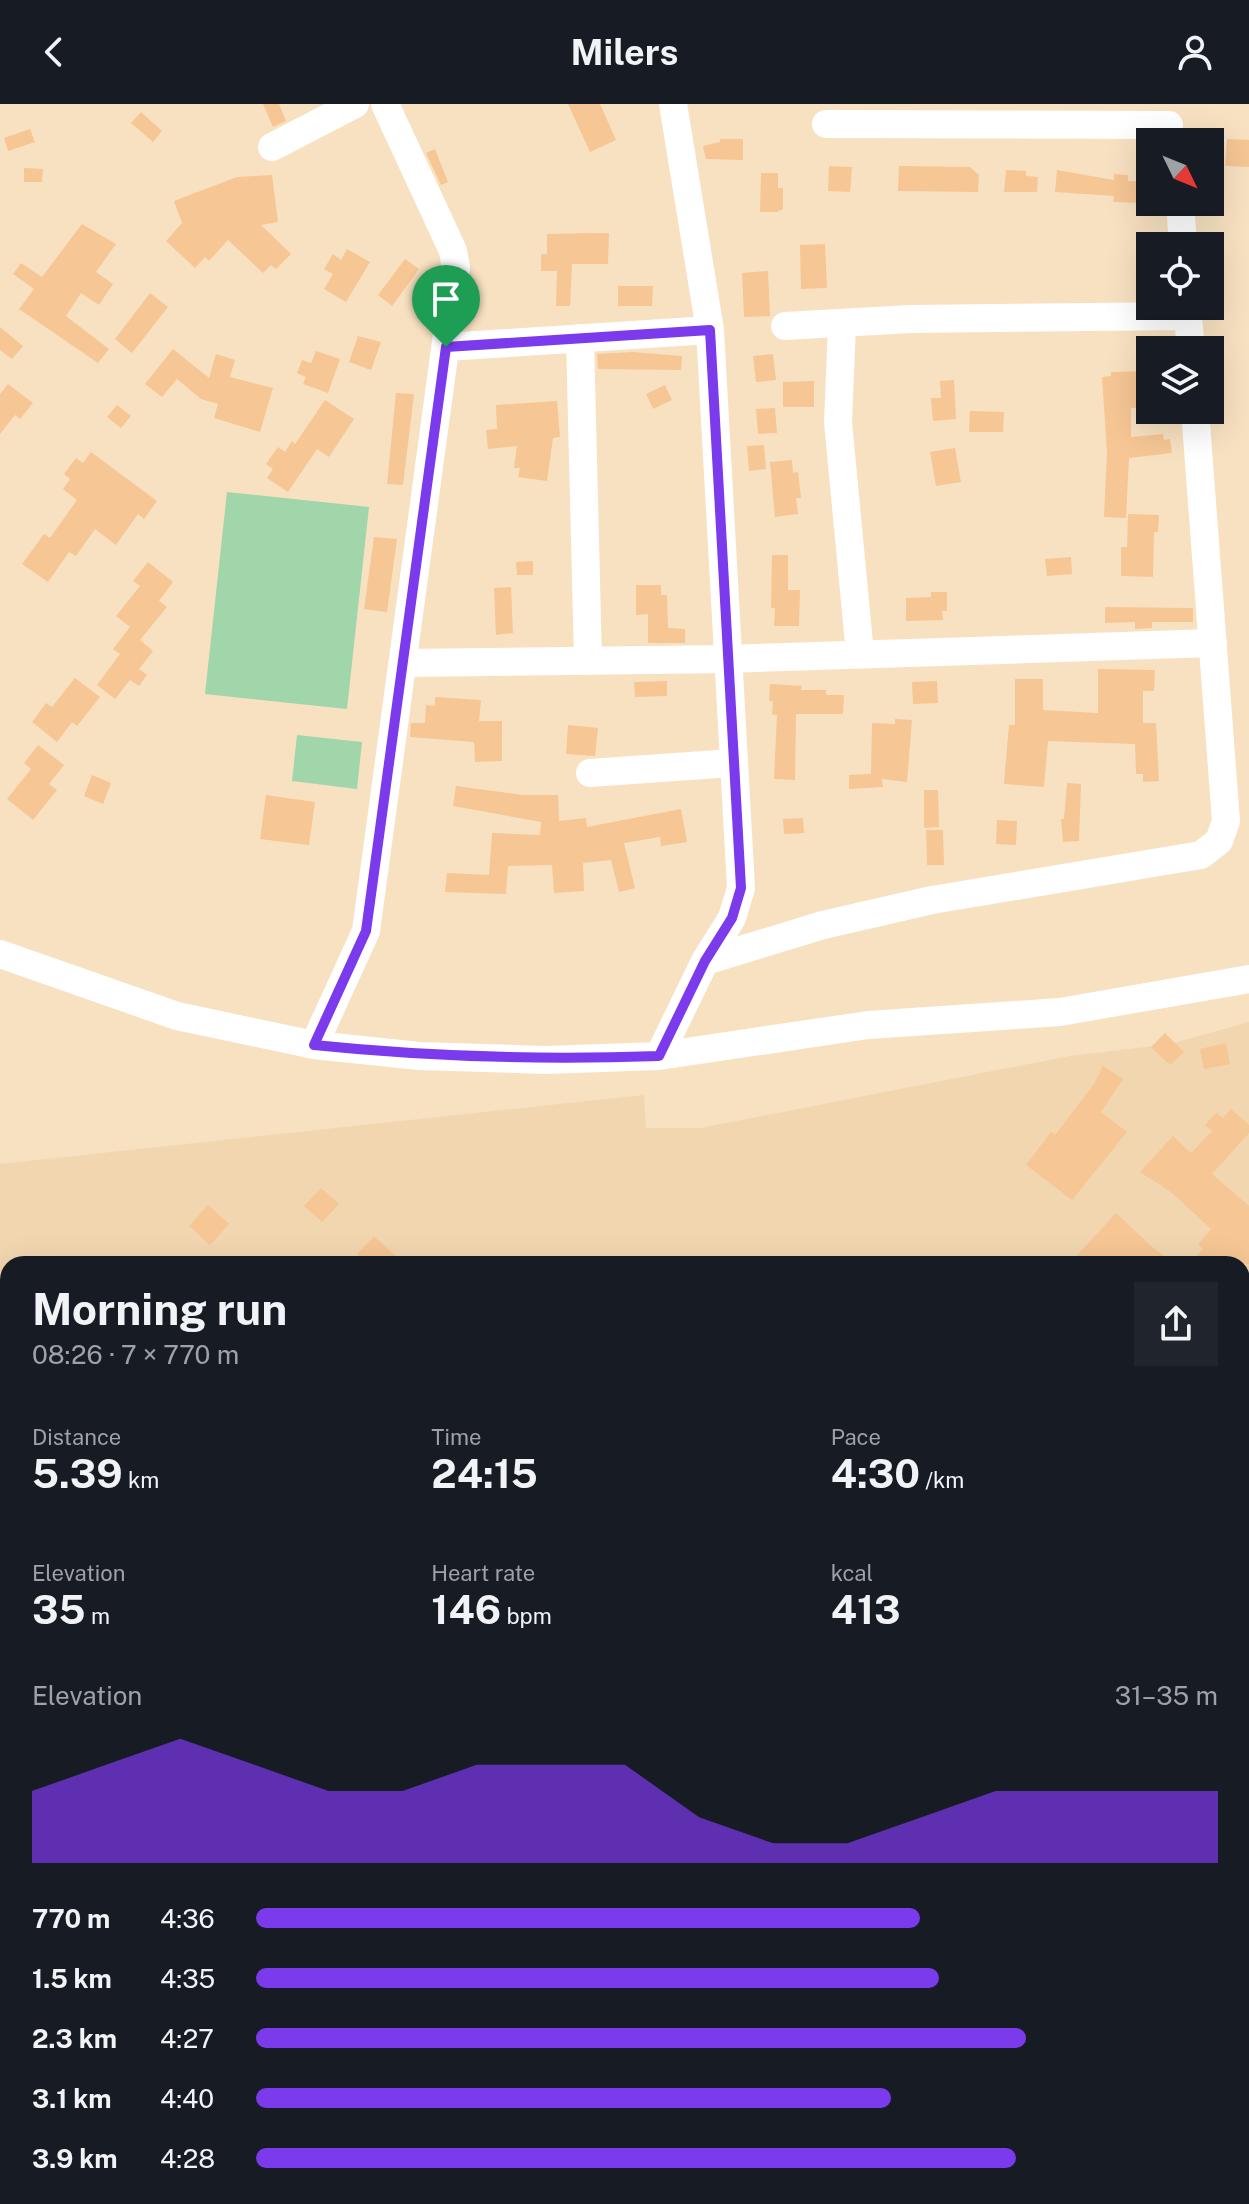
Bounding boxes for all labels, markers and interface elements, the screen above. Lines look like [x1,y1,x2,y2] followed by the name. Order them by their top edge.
[32,30,76,74] icon: back
[1173,30,1217,74] icon: person
[570,31,679,73] text: Milers
[1136,128,1224,216] north arrow
[1136,128,1224,424] map controls
[1136,232,1224,320] button: locate
[412,265,480,347] pin
[424,277,468,321] icon: arrive
[1136,336,1224,424] button: layers
[1134,1282,1218,1366] button: share
[32,1283,287,1335] text: Morning run
[32,1339,239,1370] text: 08:26 · 7 × 770 m
[32,1424,121,1450] text: Distance
[431,1424,481,1450] text: Time
[831,1424,881,1450] text: Pace
[32,1450,123,1497] text: 5.39
[431,1450,538,1497] text: 24:15
[831,1450,920,1497] text: 4:30
[123,1467,159,1493] text: km
[920,1467,964,1493] text: /km
[32,1560,125,1586] text: Elevation
[431,1560,535,1586] text: Heart rate
[831,1560,873,1586] text: kcal
[32,1586,86,1633] text: 35
[431,1586,501,1633] text: 146
[831,1586,901,1633] text: 413
[86,1603,110,1629] text: m
[501,1603,552,1629] text: bpm
[32,1680,142,1711] text: Elevation
[1115,1680,1218,1711] text: 31–35 m
[32,1903,110,1934] text: 770 m
[160,1903,215,1934] text: 4:36
[32,1963,112,1994] text: 1.5 km
[160,1963,215,1994] text: 4:35
[32,2023,117,2054] text: 2.3 km
[160,2023,214,2054] text: 4:27
[32,2083,112,2114] text: 3.1 km
[160,2083,214,2114] text: 4:40
[32,2143,118,2174] text: 3.9 km
[160,2143,215,2174] text: 4:28

